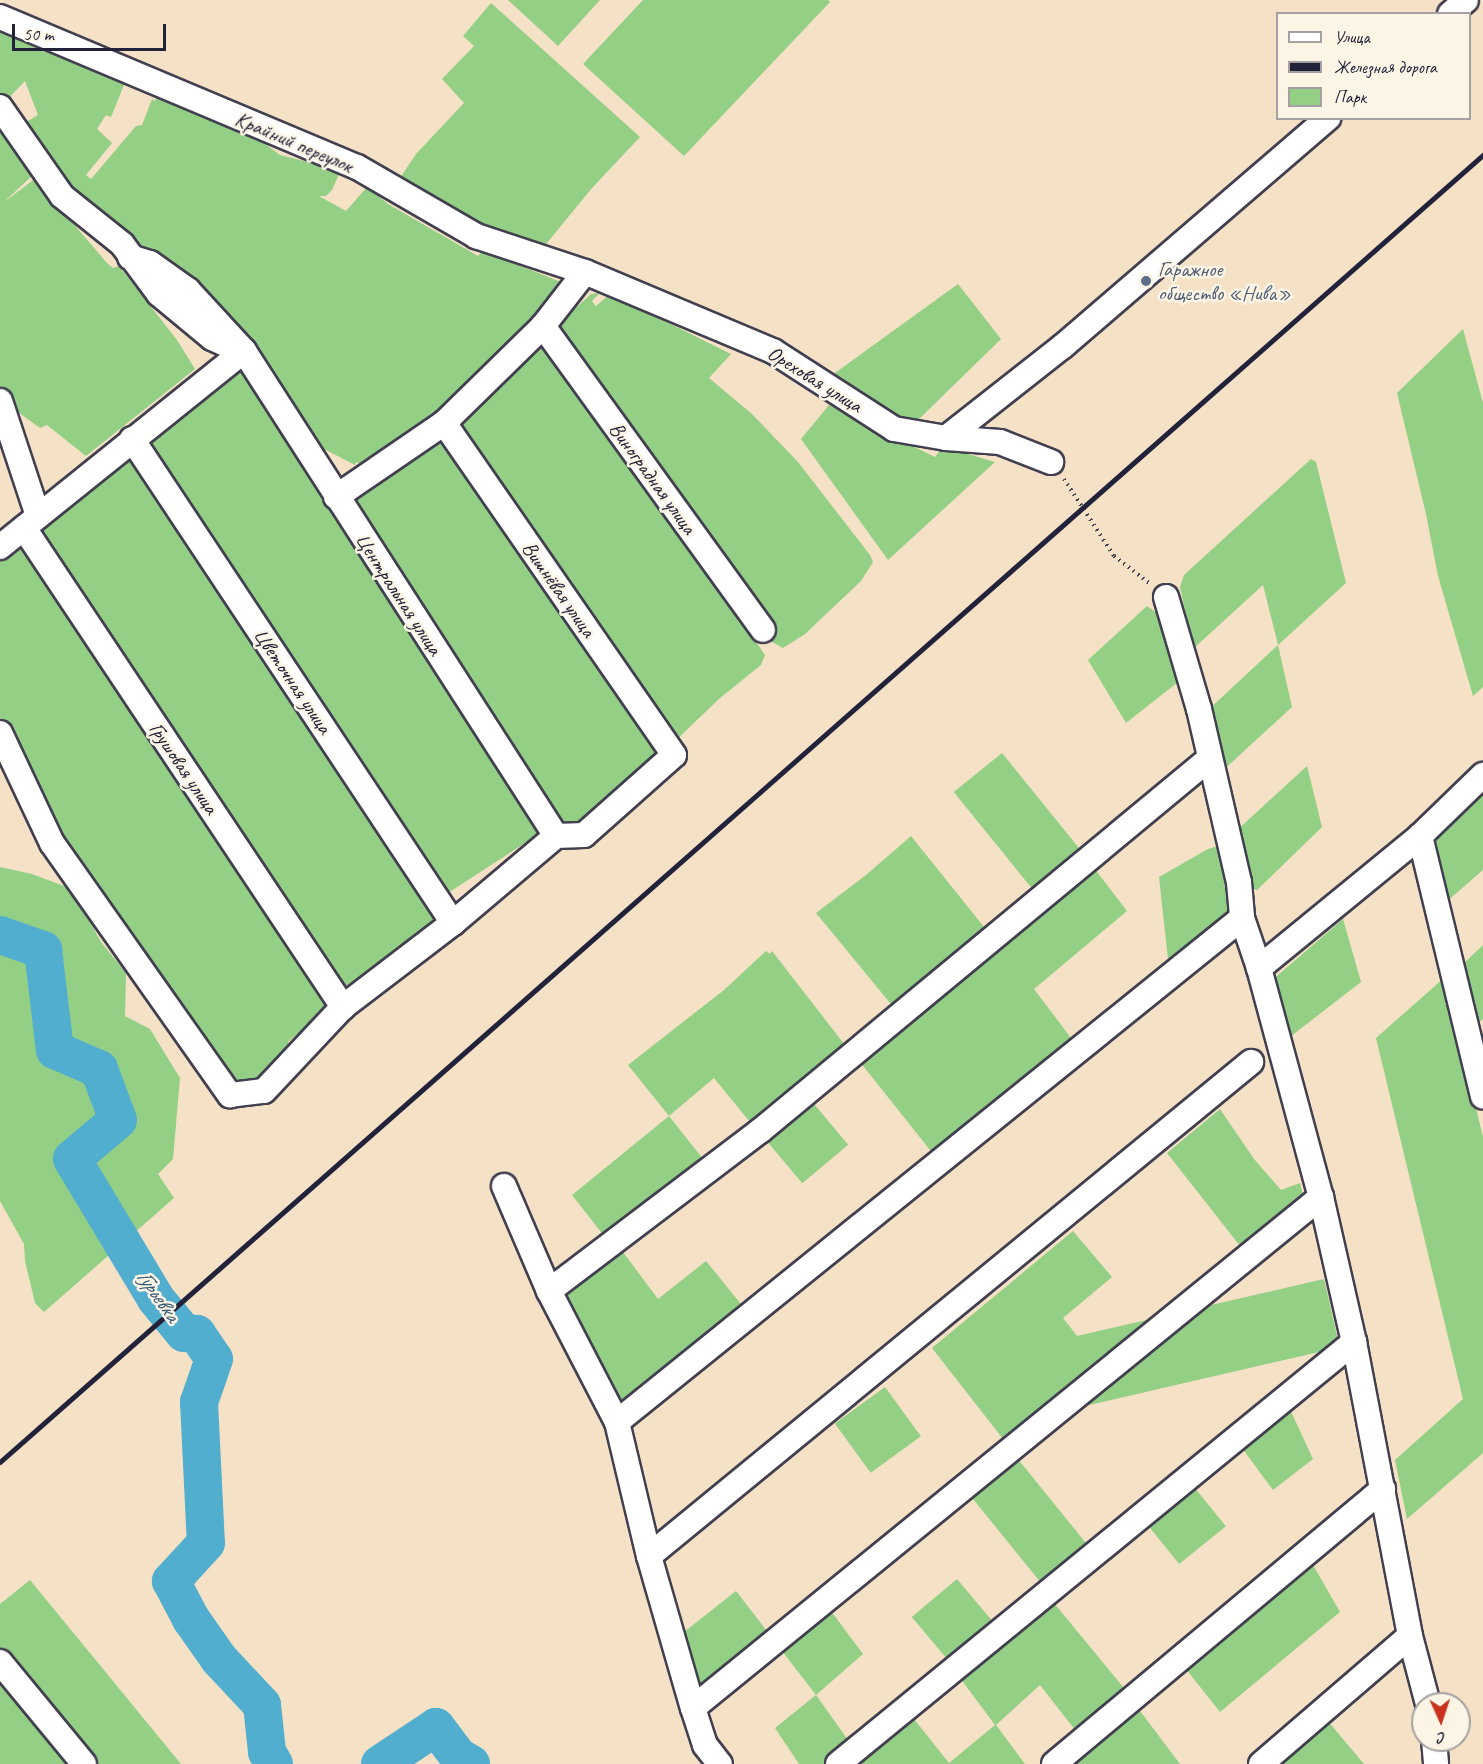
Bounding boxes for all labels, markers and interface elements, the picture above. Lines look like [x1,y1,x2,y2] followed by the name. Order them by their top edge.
[15,12,170,50] scale bar
[1276,12,1471,120] legend
[23,23,54,45] text: 50 m
[1334,26,1370,48] text: Улица
[1334,56,1437,78] text: Железная дорога
[1334,86,1366,108] text: Парк
[232,106,356,178] street label: Крайний переулок
[1158,256,1291,306] place label: Гаражное общество «Нива»
[1139,274,1153,288] marker: Гаражное общество «Нива»
[763,340,867,418] street label: Ореховая улица
[603,416,703,540] street label: Виноградная улица
[350,528,448,660] street label: Центральная улица
[516,535,602,643] street label: Вишнёвая улица
[248,623,338,739] street label: Цветочная улица
[144,717,224,819] street label: Грушовая улица
[131,1265,185,1327] water label: Гурьевка
[1411,1692,1471,1752] north arrow
[1437,1728,1446,1748] text: С

